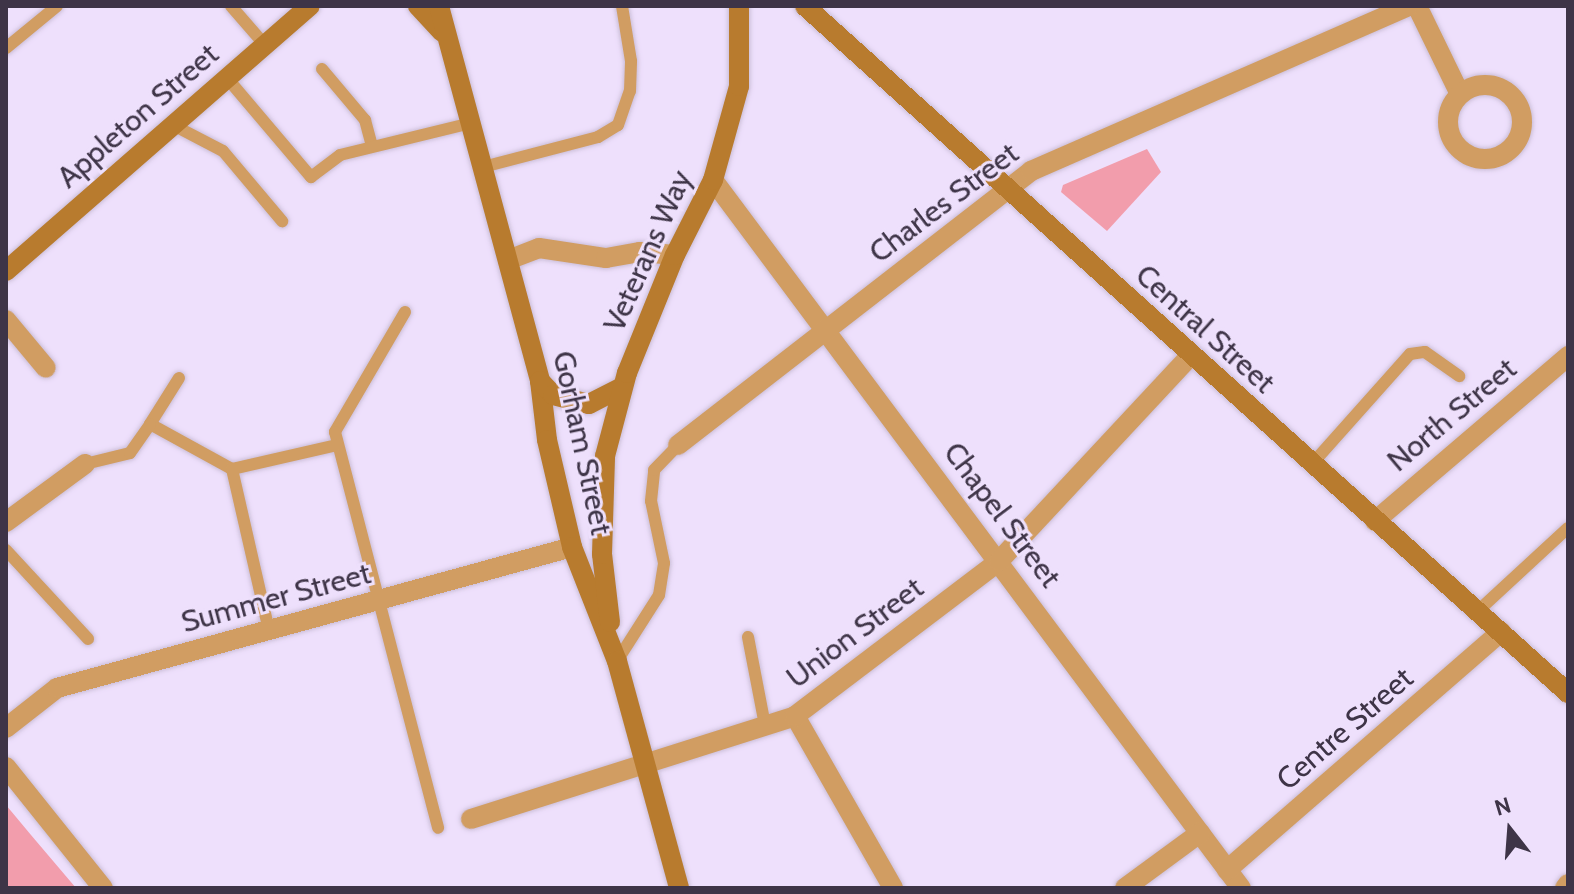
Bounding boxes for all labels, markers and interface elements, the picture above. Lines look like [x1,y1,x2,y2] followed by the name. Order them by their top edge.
[50,36,226,196] street label: Appleton Street
[862,135,1026,271] street label: Charles Street
[596,165,700,337] street label: Veterans Way
[1128,257,1282,401] street label: Central Street
[545,348,619,538] street label: Gorham Street
[1380,351,1524,479] street label: North Street
[936,435,1068,595] street label: Chapel Street
[177,555,375,641] street label: Summer Street
[780,570,930,696] street label: Union Street
[1270,660,1420,798] street label: Centre Street
[1470,790,1550,870] north arrow
[1491,791,1514,822] text: N

